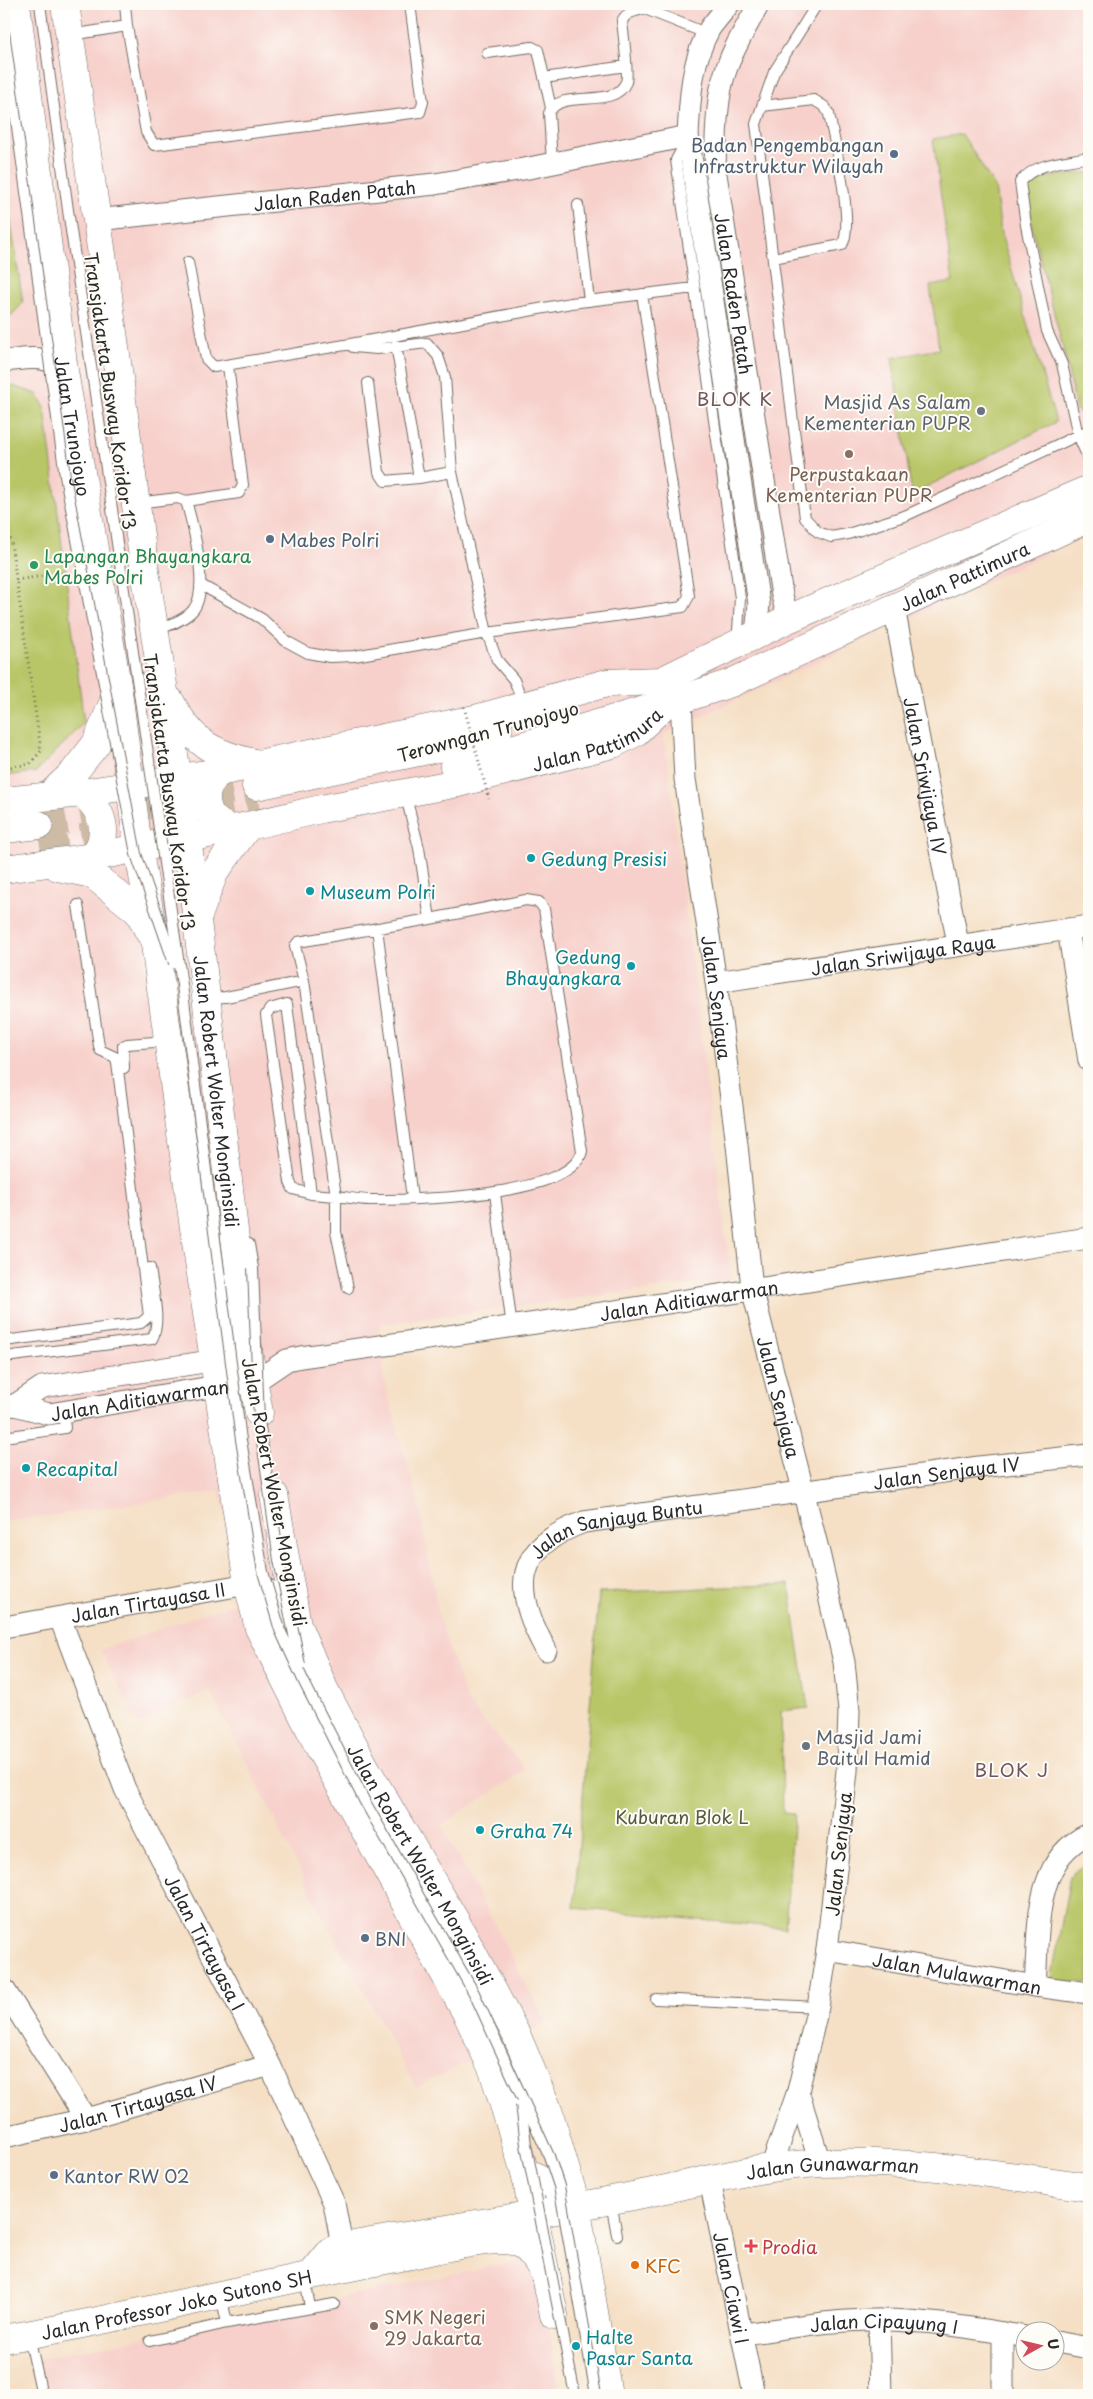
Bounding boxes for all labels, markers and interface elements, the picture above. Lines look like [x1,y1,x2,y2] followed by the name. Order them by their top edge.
[691,131,884,179] place label: Badan Pengembangan Infrastruktur Wilayah
[888,148,900,160] marker: Badan Pengembangan Infrastruktur Wilayah
[252,173,417,217] street label: Jalan Raden Patah
[709,211,761,376] street label: Jalan Raden Patah
[78,251,144,531] street label: Transjakarta Busway Koridor 13
[49,355,98,498] street label: Jalan Trunojoyo
[697,384,773,412] district label: BLOK K
[803,388,971,436] place label: Masjid As Salam Kementerian PUPR
[975,405,987,417] marker: Masjid As Salam Kementerian PUPR
[843,448,855,460] marker: Perpustakaan Kementerian PUPR
[765,460,933,508] place label: Perpustakaan Kementerian PUPR
[280,526,380,553] place label: Mabes Polri
[264,533,276,545] marker: Mabes Polri
[895,534,1033,617] street label: Jalan Pattimura
[44,542,252,590] place label: Lapangan Bhayangkara Mabes Polri
[28,559,40,571] marker: Lapangan Bhayangkara Mabes Polri
[137,652,203,932] street label: Transjakarta Busway Koridor 13
[394,694,582,768] street label: Terowngan Trunojoyo
[898,695,954,857] street label: Jalan Sriwijaya IV
[529,701,668,777] street label: Jalan Pattimura
[541,845,667,872] place label: Gedung Presisi
[525,852,537,864] marker: Gedung Presisi
[320,878,436,905] place label: Museum Polri
[304,885,316,897] marker: Museum Polri
[809,927,998,981] street label: Jalan Sriwijaya Raya
[696,934,739,1062] street label: Jalan Senjaya
[505,943,622,991] place label: Gedung Bhayangkara
[188,954,247,1229] street label: Jalan Robert Wolter Monginsidi
[625,960,637,972] marker: Gedung Bhayangkara
[598,1272,780,1327] street label: Jalan Aditiawarman
[751,1333,808,1461] street label: Jalan Senjaya
[236,1355,314,1629] street label: Jalan Robert Wolter Monginsidi
[48,1372,230,1427] street label: Jalan Aditiawarman
[871,1449,1021,1495] street label: Jalan Senjaya IV
[36,1455,118,1482] place label: Recapital
[20,1462,32,1474] marker: Recapital
[523,1492,704,1564] street label: Jalan Sanjaya Buntu
[69,1575,227,1629] street label: Jalan Tirtayasa II
[816,1723,931,1771] place label: Masjid Jami Baitul Hamid
[342,1739,501,1990] street label: Jalan Robert Wolter Monginsidi
[800,1740,812,1752] marker: Masjid Jami Baitul Hamid
[975,1755,1049,1783] district label: BLOK J
[818,1790,858,1917] street label: Jalan Senjaya
[615,1803,749,1830] park label: Kuburan Blok L
[490,1817,573,1844] place label: Graha 74
[474,1824,486,1836] marker: Graha 74
[159,1870,252,2015] street label: Jalan Tirtayasa I
[375,1925,407,1952] place label: BNI
[359,1932,371,1944] marker: BNI
[871,1945,1043,2000] street label: Jalan Mulawarman
[56,2068,220,2138] street label: Jalan Tirtayasa IV
[744,2149,920,2185] street label: Jalan Gunawarman
[64,2162,190,2189] place label: Kantor RW 02
[48,2169,60,2181] marker: Kantor RW 02
[707,2229,757,2346] street label: Jalan Ciawi I
[762,2233,818,2260] place label: Prodia
[744,2239,758,2253] marker: Prodia
[645,2252,681,2279] place label: KFC
[629,2259,641,2271] marker: KFC
[39,2262,314,2345] street label: Jalan Professor Joko Sutono SH
[384,2303,486,2351] place label: SMK Negeri 29 Jakarta
[808,2306,960,2340] street label: Jalan Cipayung I
[368,2320,380,2332] marker: SMK Negeri 29 Jakarta
[1016,2322,1066,2372] north arrow
[586,2323,694,2371] place label: Halte Pasar Santa
[1042,2337,1065,2351] text: U
[570,2340,582,2352] marker: Halte Pasar Santa

